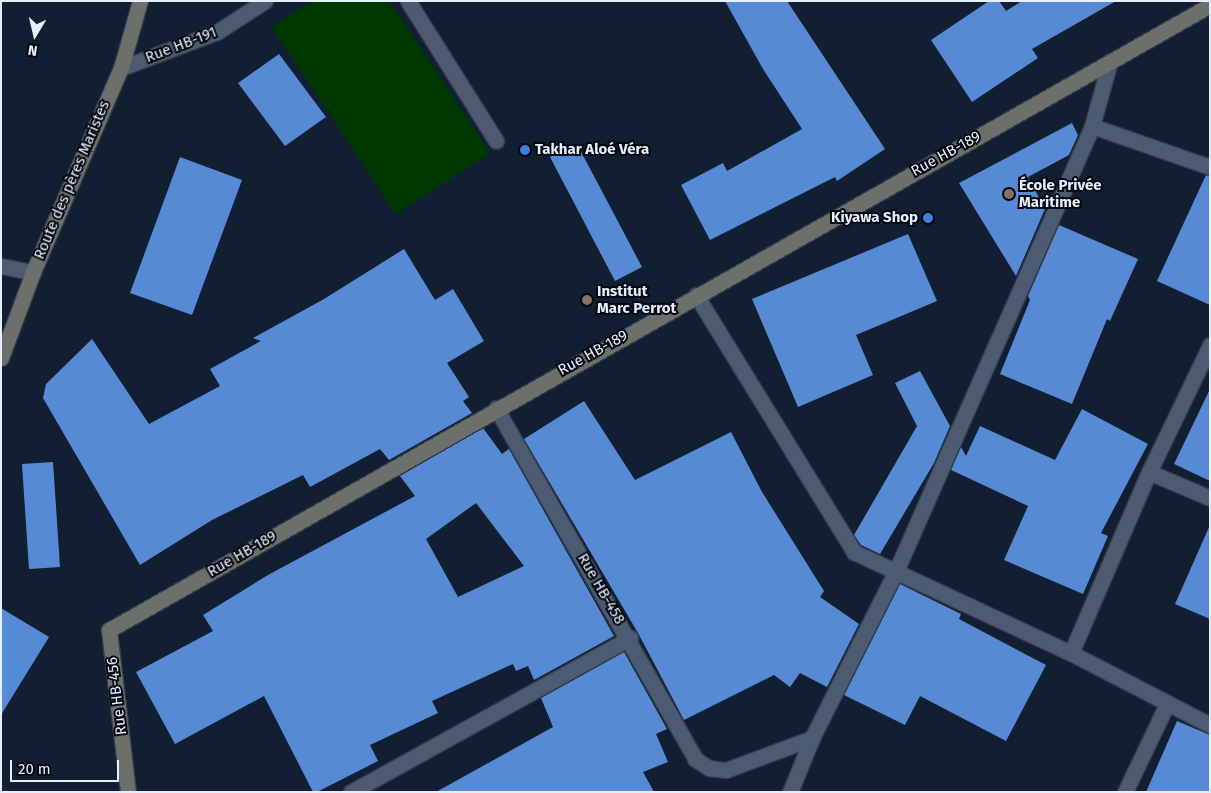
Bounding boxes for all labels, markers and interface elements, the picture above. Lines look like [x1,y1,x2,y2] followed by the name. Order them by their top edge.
[10,10,60,60] north arrow
[143,23,219,67] street label: Rue HB-191
[27,41,39,59] text: N
[30,98,114,262] street label: Route des pères Maristes
[908,128,984,180] street label: Rue HB-189
[535,141,649,159] place label: Takhar Aloé Véra
[519,144,531,156] marker: Takhar Aloé Véra
[1019,176,1102,211] place label: École Privée Maritime
[1003,188,1015,200] marker: École Privée Maritime
[831,209,918,227] place label: Kiyawa Shop
[922,212,934,224] marker: Kiyawa Shop
[597,282,676,317] place label: Institut Marc Perrot
[581,294,593,306] marker: Institut Marc Perrot
[555,327,631,379] street label: Rue HB-189
[204,527,280,581] street label: Rue HB-189
[574,550,628,628] street label: Rue HB-458
[103,656,131,736] street label: Rue HB-456
[12,750,121,782] scale bar
[18,760,51,778] text: 20 m

